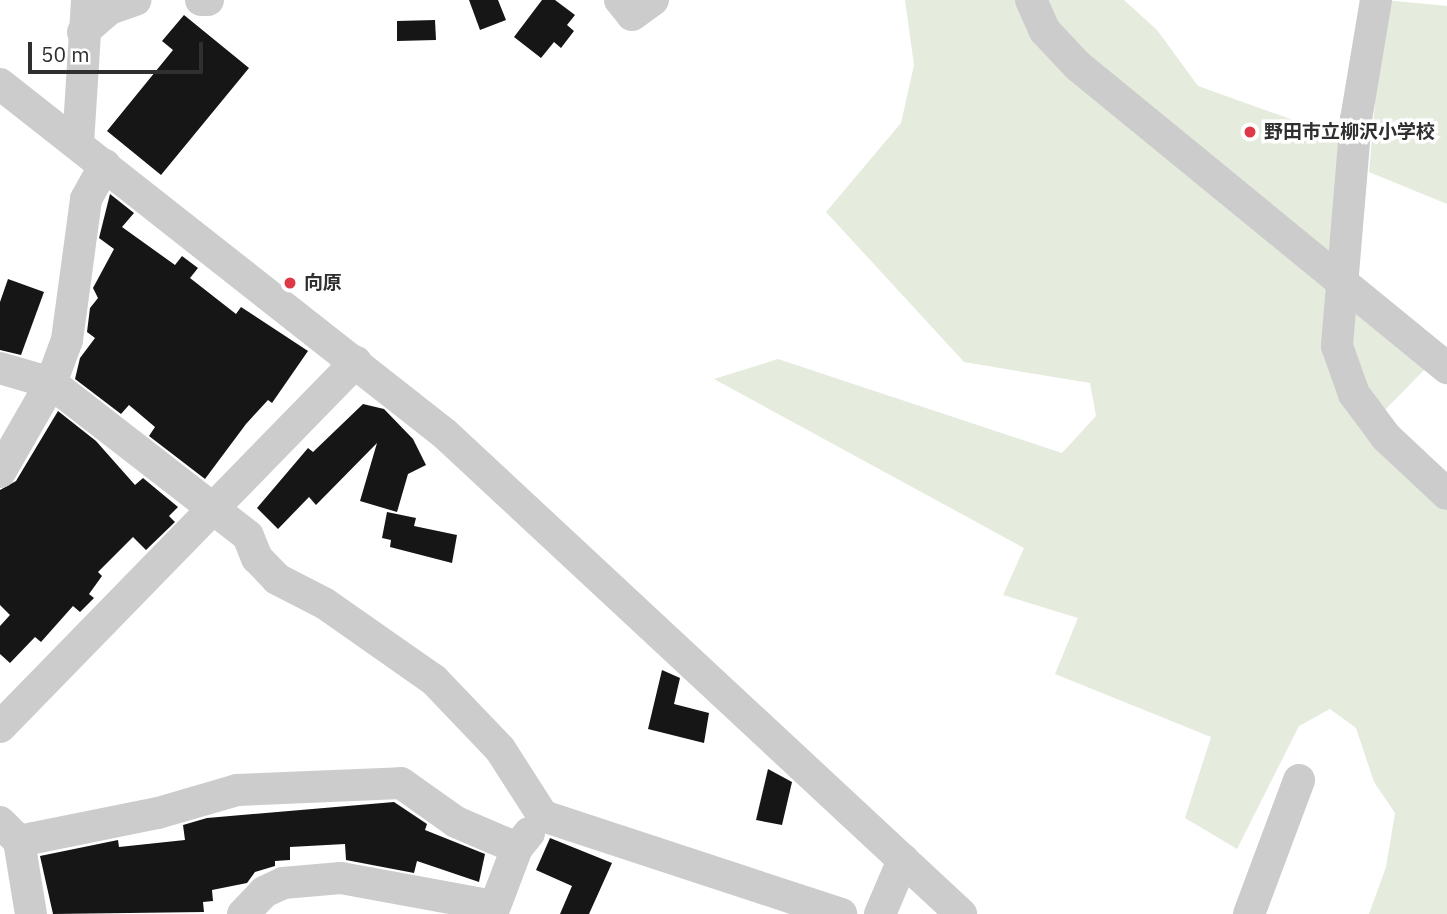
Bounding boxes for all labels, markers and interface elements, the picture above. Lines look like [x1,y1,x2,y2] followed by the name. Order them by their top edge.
[32,28,206,72] scale bar
[41,40,90,68] text: 50 m
[1264,121,1435,143] place label: 野田市立柳沢小学校
[1242,124,1258,140] marker: 野田市立柳沢小学校
[304,272,342,294] place label: 向原
[282,275,298,291] marker: 向原

